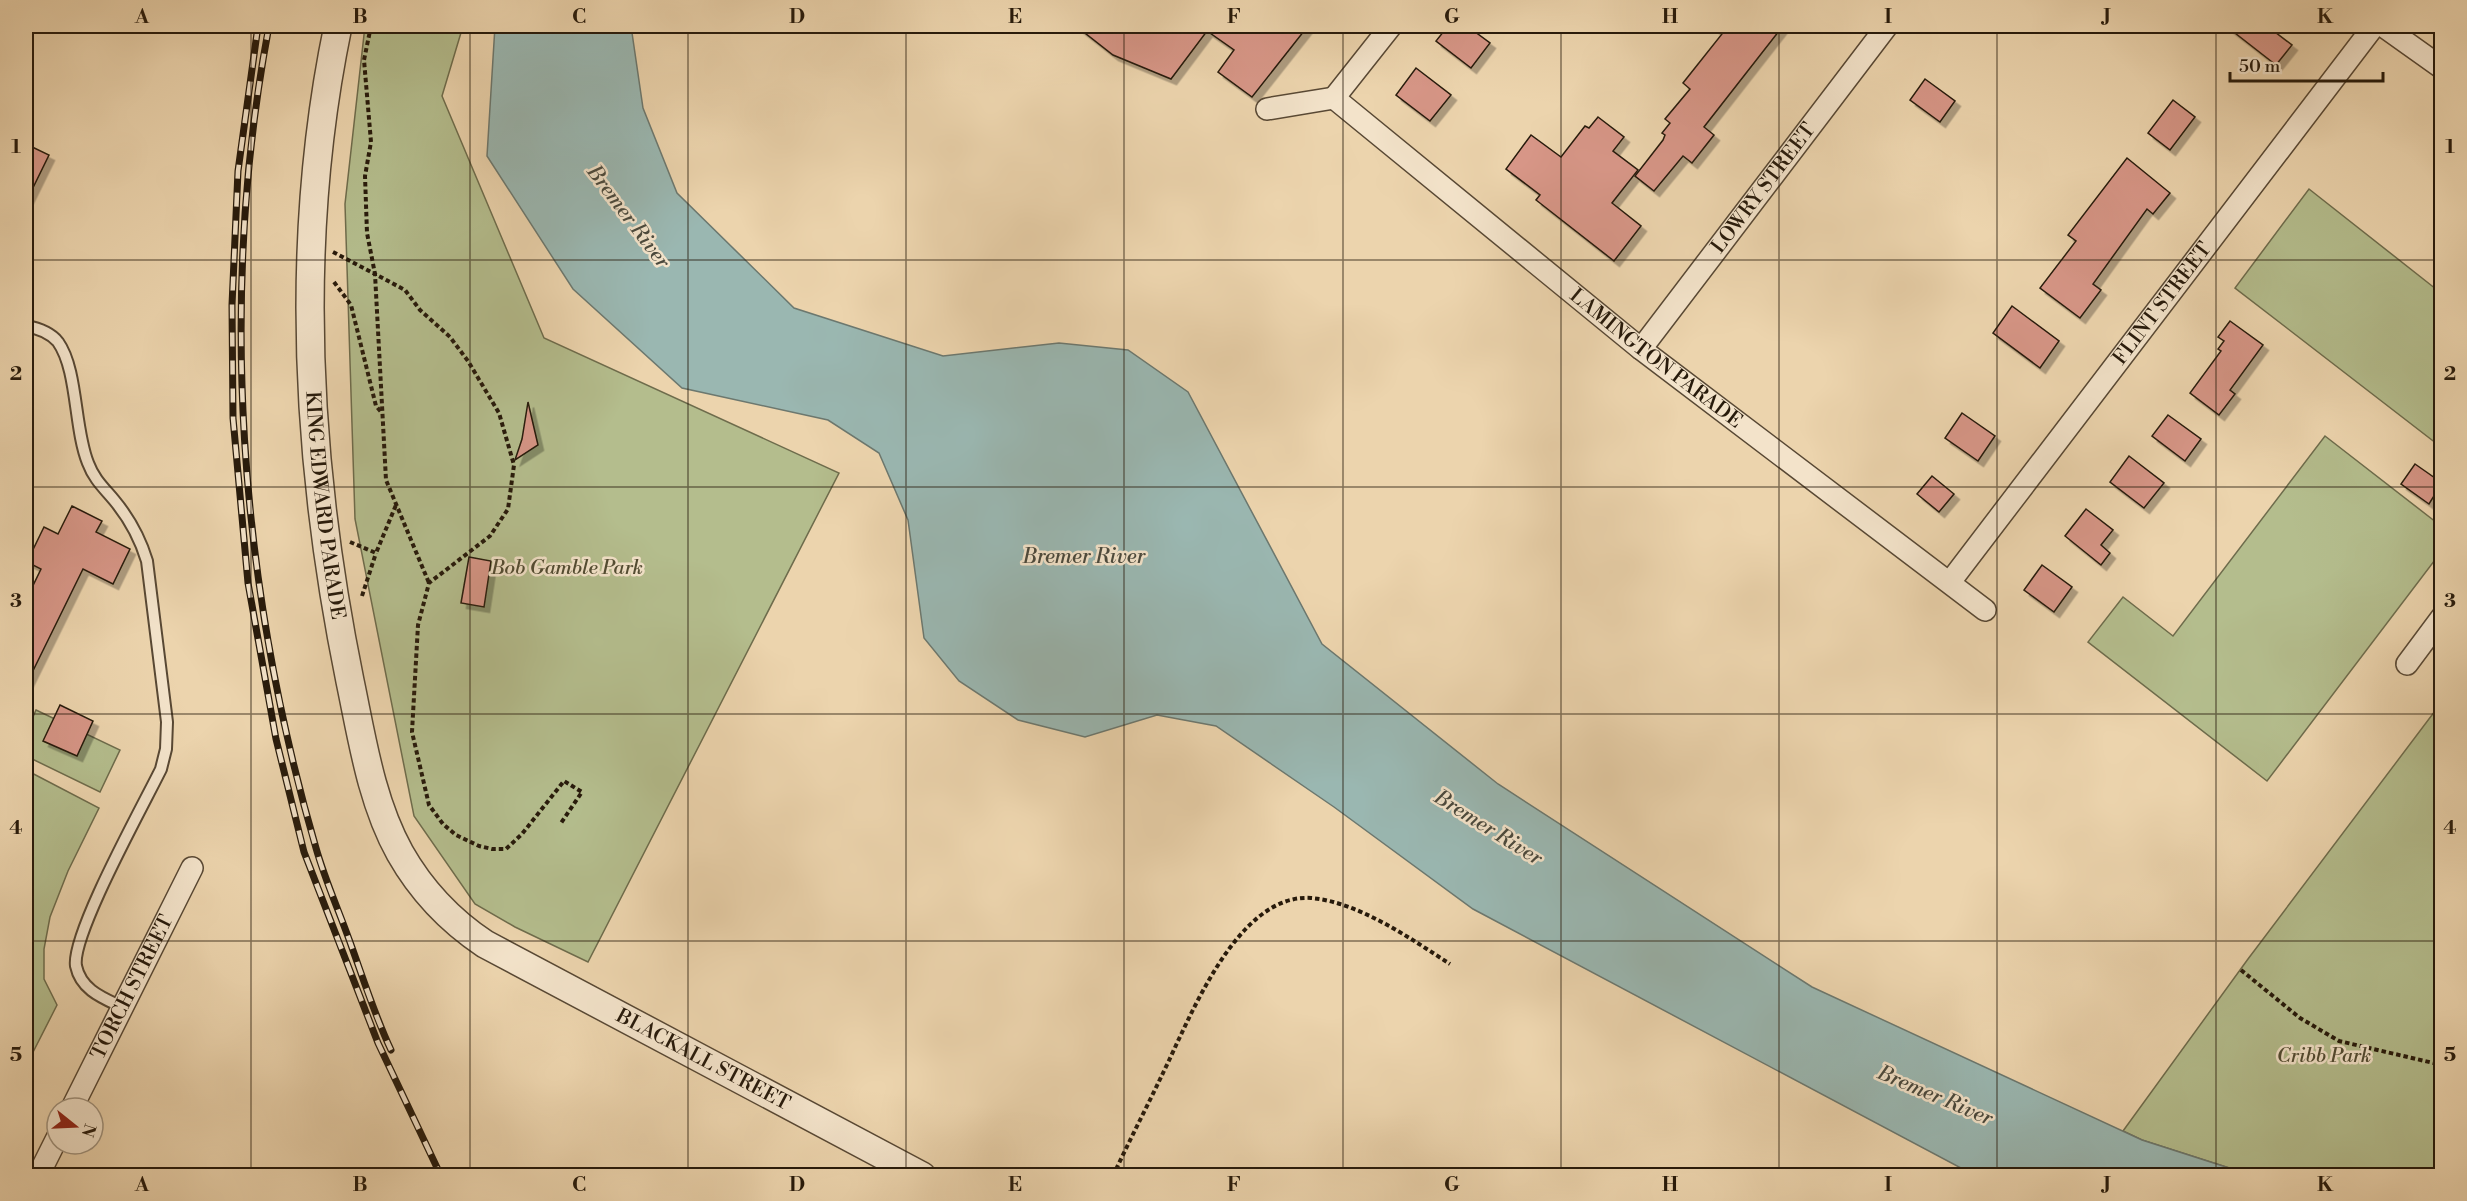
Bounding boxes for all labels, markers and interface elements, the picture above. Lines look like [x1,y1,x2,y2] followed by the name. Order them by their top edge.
[134,5,150,30] text: A
[352,5,368,30] text: B
[572,5,586,30] text: C
[789,5,805,30] text: D
[1008,5,1022,30] text: E
[1227,5,1241,30] text: F
[1444,5,1460,30] text: G
[1662,5,1679,30] text: H
[1884,5,1892,30] text: I
[2100,5,2111,30] text: J
[2317,5,2334,30] text: K
[2230,45,2383,83] scale bar
[2239,55,2281,78] text: 50 m
[1706,118,1821,258] street label: LOWRY STREET
[11,135,21,160] text: 1
[2445,135,2455,160] text: 1
[580,159,676,275] water label: Bremer River
[2107,237,2217,370] street label: FLINT STREET
[1564,283,1747,434] street label: LAMINGTON PARADE
[10,362,22,387] text: 2
[2444,362,2456,387] text: 2
[300,391,351,621] street label: KING EDWARD PARADE
[1022,544,1147,570] water label: Bremer River
[490,556,643,581] park label: Bob Gamble Park
[10,589,22,614] text: 3
[2444,589,2456,614] text: 3
[1428,784,1548,872] water label: Bremer River
[9,816,23,841] text: 4
[2443,816,2457,841] text: 4
[86,911,179,1064] street label: TORCH STREET
[611,1003,794,1116] street label: BLACKALL STREET
[10,1043,22,1068] text: 5
[2444,1043,2456,1068] text: 5
[2277,1044,2371,1069] park label: Cribb Park
[1872,1060,1998,1132] water label: Bremer River
[45,1096,105,1156] north arrow
[77,1121,100,1140] text: N
[134,1173,150,1198] text: A
[352,1173,368,1198] text: B
[572,1173,586,1198] text: C
[789,1173,805,1198] text: D
[1008,1173,1022,1198] text: E
[1227,1173,1241,1198] text: F
[1444,1173,1460,1198] text: G
[1662,1173,1679,1198] text: H
[1884,1173,1892,1198] text: I
[2100,1173,2111,1198] text: J
[2317,1173,2334,1198] text: K

